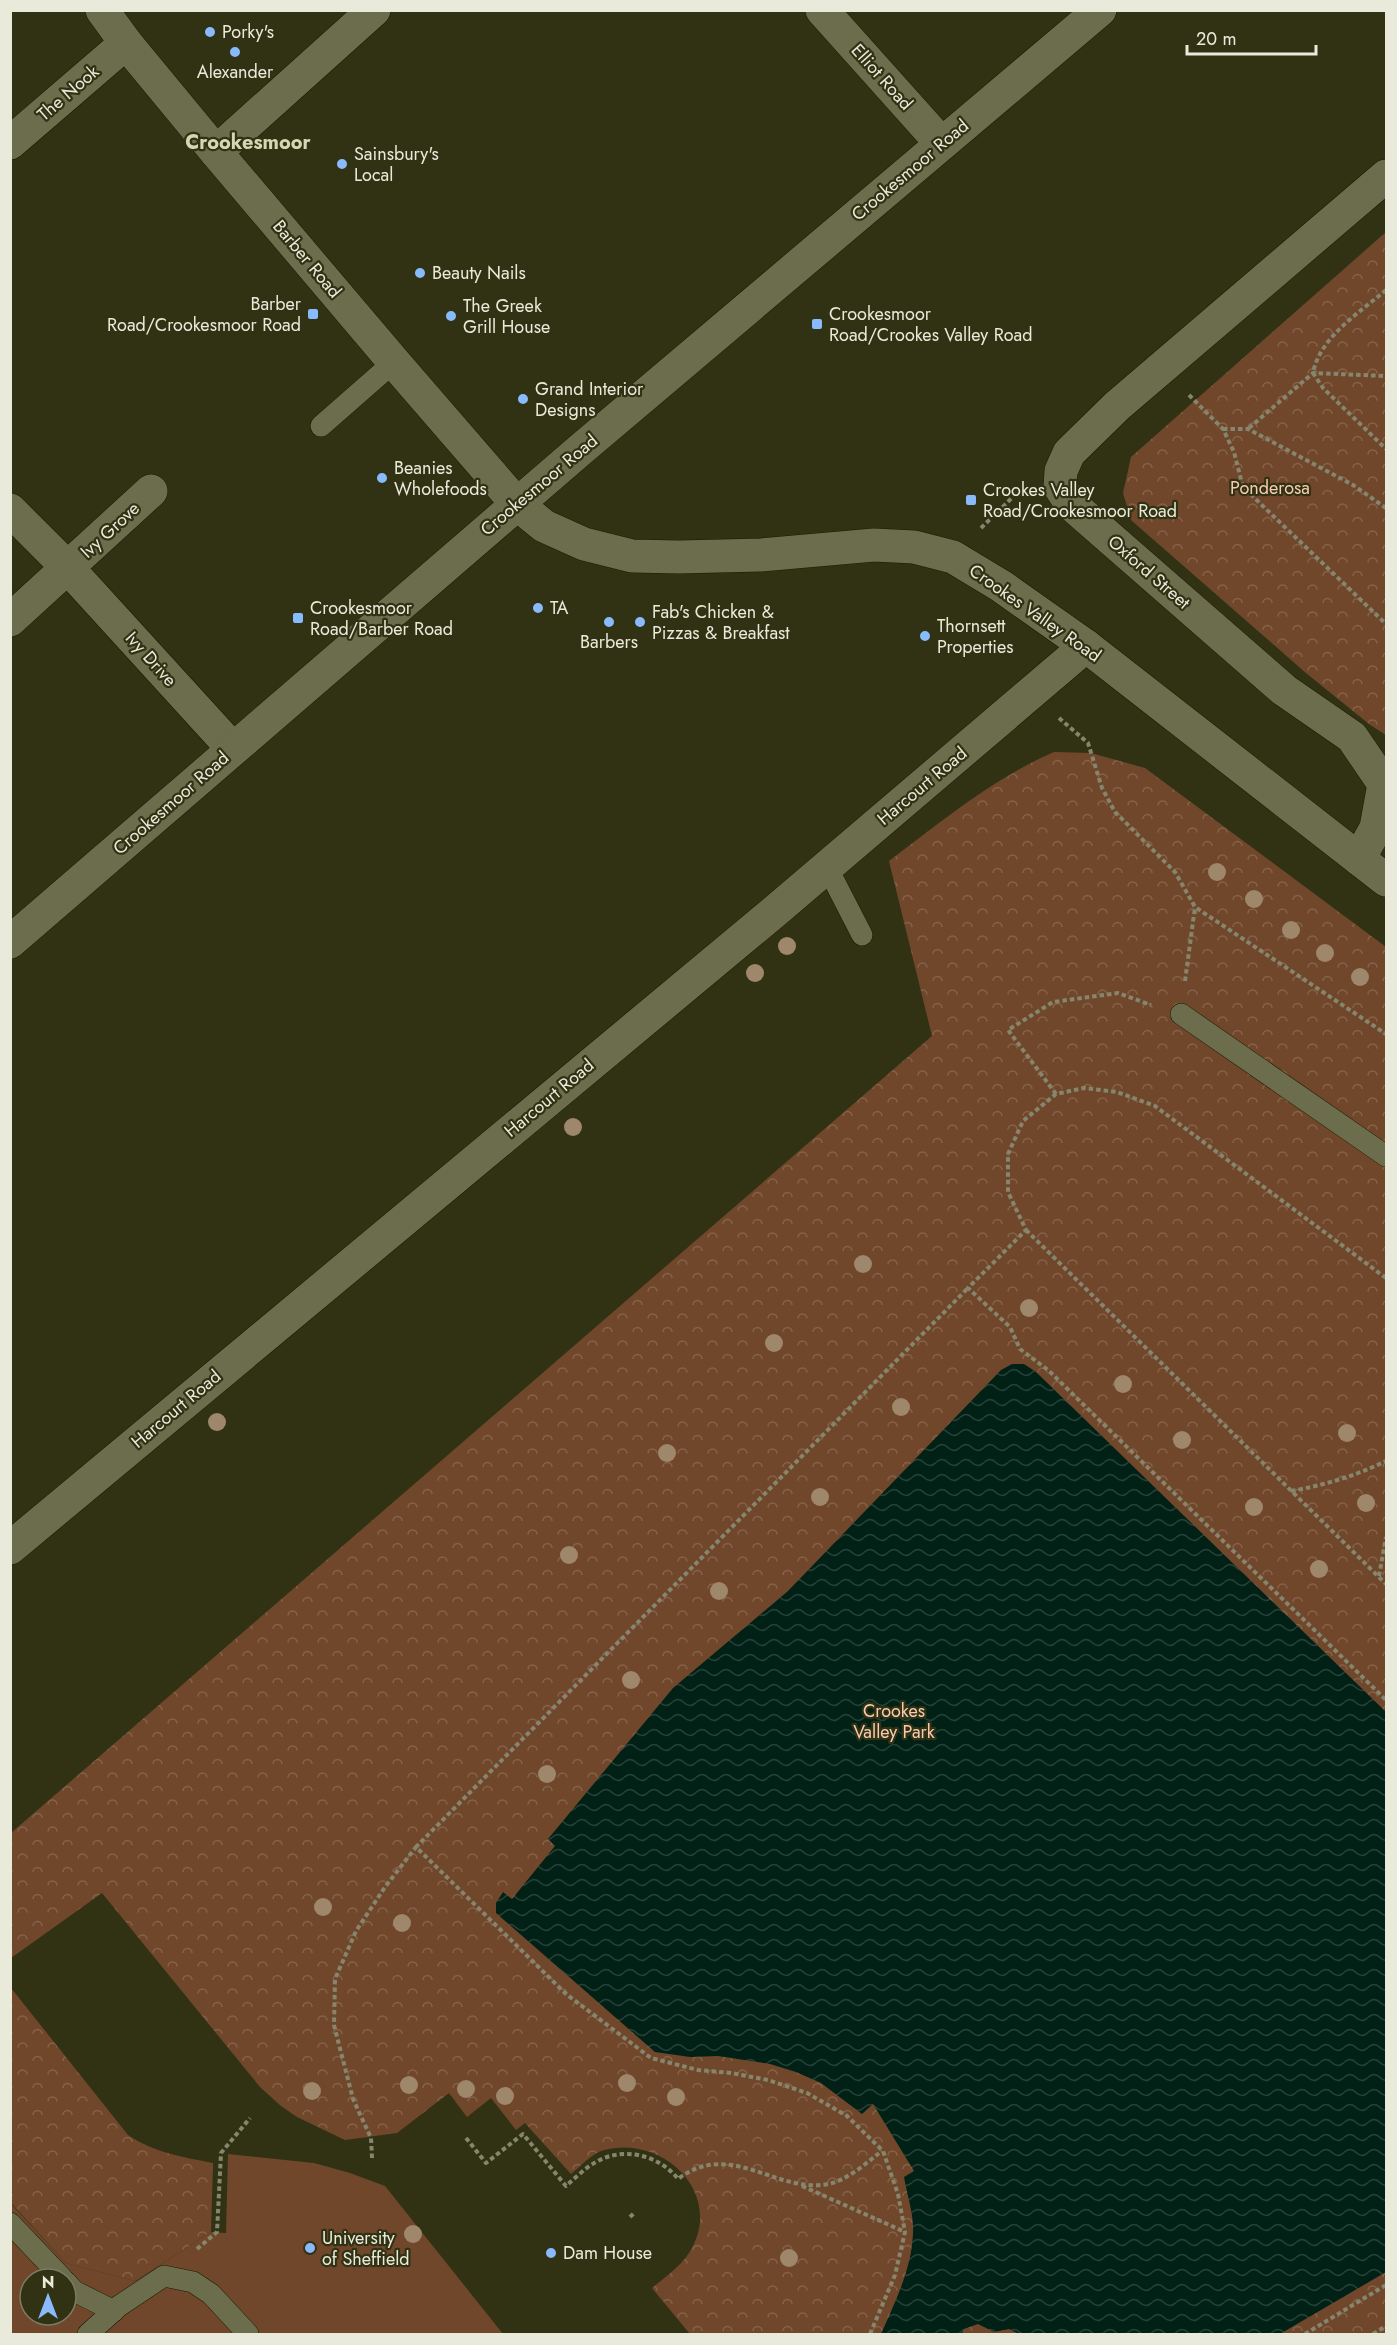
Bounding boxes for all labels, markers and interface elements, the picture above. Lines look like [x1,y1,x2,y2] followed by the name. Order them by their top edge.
[1187,18,1316,56] scale bar
[222,19,274,45] place label: Porky's
[203,25,217,39] marker: Porky's
[1196,26,1236,52] text: 20 m
[845,38,919,116] street label: Elliot Road
[228,45,242,59] marker: Alexander
[32,59,105,127] street label: The Nook
[197,59,274,85] place label: Alexander
[846,113,974,227] street label: Crookesmoor Road
[185,128,312,157] district label: Crookesmoor
[354,141,439,188] place label: Sainsbury's Local
[335,157,349,171] marker: Sainsbury's Local
[267,214,347,304] street label: Barber Road
[432,260,526,286] place label: Beauty Nails
[413,266,427,280] marker: Beauty Nails
[107,291,302,338] place label: Barber Road/Crookesmoor Road
[463,293,550,340] place label: The Greek Grill House
[829,301,1032,348] place label: Crookesmoor Road/Crookes Valley Road
[306,307,320,321] marker: Barber Road/Crookesmoor Road
[444,309,458,323] marker: The Greek Grill House
[810,317,824,331] marker: Crookesmoor Road/Crookes Valley Road
[535,376,644,423] place label: Grand Interior Designs
[516,392,530,406] marker: Grand Interior Designs
[475,428,603,542] street label: Crookesmoor Road
[394,455,487,502] place label: Beanies Wholefoods
[375,471,389,485] marker: Beanies Wholefoods
[1230,475,1310,501] park label: Ponderosa
[983,477,1177,524] place label: Crookes Valley Road/Crookesmoor Road
[964,493,978,507] marker: Crookes Valley Road/Crookesmoor Road
[75,496,145,564] street label: Ivy Grove
[1102,529,1196,616] street label: Oxford Street
[964,558,1106,668] street label: Crookes Valley Road
[310,595,453,642] place label: Crookesmoor Road/Barber Road
[550,595,569,621] place label: TA
[652,599,790,646] place label: Fab's Chicken & Pizzas & Breakfast
[531,601,545,615] marker: TA
[291,611,305,625] marker: Crookesmoor Road/Barber Road
[937,613,1013,660] place label: Thornsett Properties
[602,615,616,629] marker: Barbers
[633,615,647,629] marker: Fab's Chicken & Pizzas & Breakfast
[119,626,183,692] street label: Ivy Drive
[580,629,638,655] place label: Barbers
[918,629,932,643] marker: Thornsett Properties
[871,741,973,831] street label: Harcourt Road
[107,745,235,861] street label: Crookesmoor Road
[498,1053,600,1143] street label: Harcourt Road
[125,1364,227,1454] street label: Harcourt Road
[853,1698,935,1745] park label: Crookes Valley Park
[322,2225,410,2272] place label: University of Sheffield
[563,2240,652,2266] place label: Dam House
[303,2241,317,2255] marker: University of Sheffield
[544,2246,558,2260] marker: Dam House
[18,2267,78,2327] north arrow
[42,2271,54,2294] text: N

